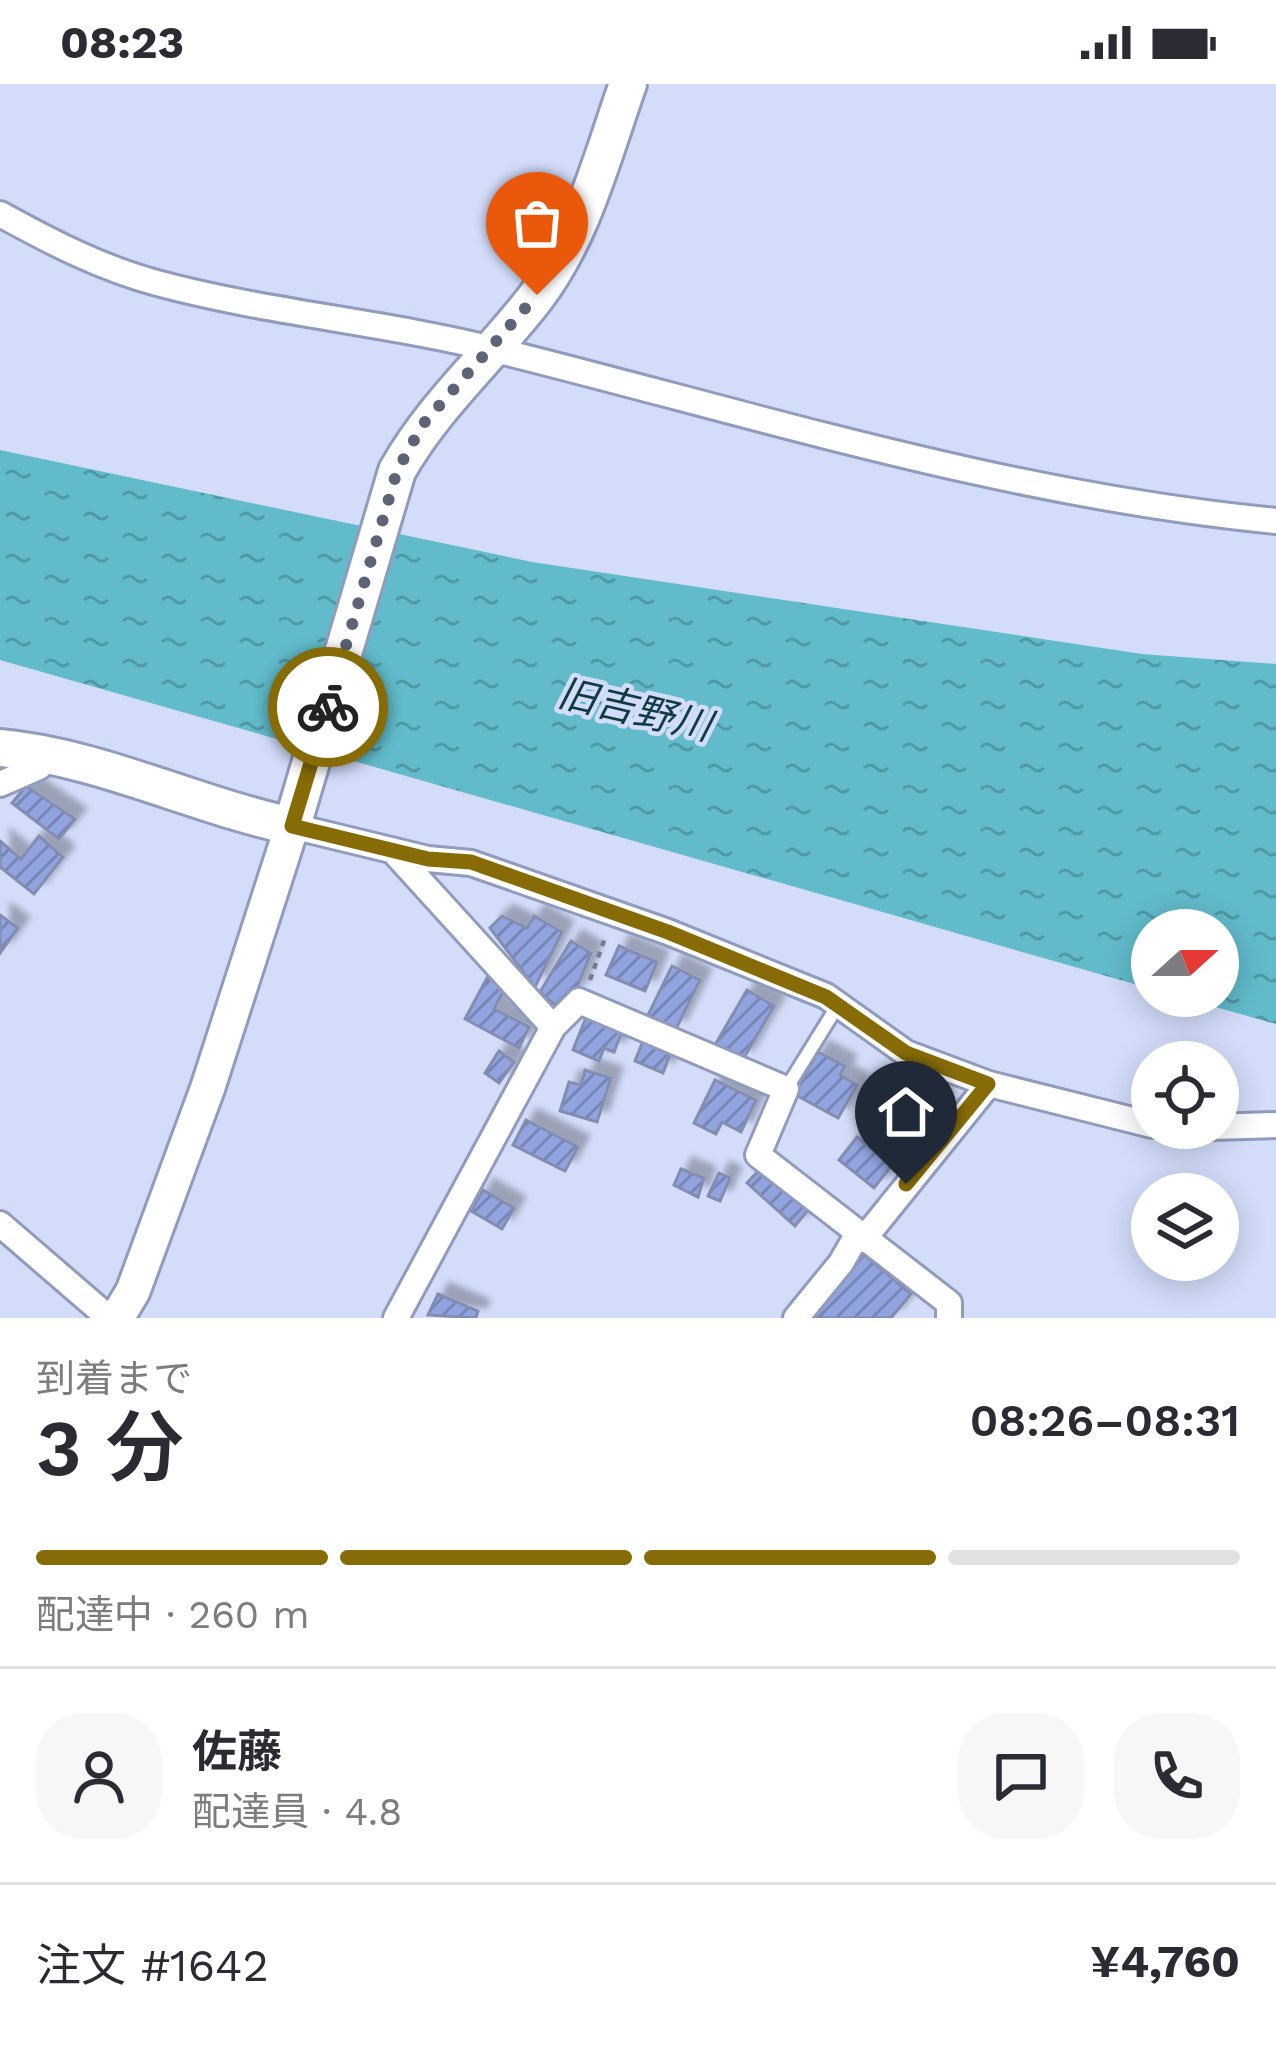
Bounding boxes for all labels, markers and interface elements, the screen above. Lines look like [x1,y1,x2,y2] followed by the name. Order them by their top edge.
[60,16,184,69] text: 08:23
[486,172,588,295] pin
[504,190,570,256] icon: bag
[268,647,388,767] courier
[554,670,720,750] water label: 旧吉野川
[295,674,361,740] icon: bike
[1131,909,1239,1017] north arrow
[1131,909,1239,1281] map controls
[1131,1041,1239,1149] button: locate
[855,1061,957,1184] pin
[873,1079,939,1145] icon: home
[1131,1173,1239,1281] button: layers
[36,1356,192,1401] text: 到着まで
[970,1394,1240,1447] text: 08:26–08:31
[36,1402,184,1494] text: 3 分
[36,1592,310,1637] text: 配達中 · 260 m
[36,1713,162,1839] button: person
[958,1713,1084,1839] button: chat
[1114,1713,1240,1839] button: phone
[192,1725,282,1778] text: 佐藤
[192,1789,402,1834] text: 配達員 · 4.8
[1090,1935,1240,1988] text: ¥4,760
[36,1939,269,1992] text: 注文 #1642

